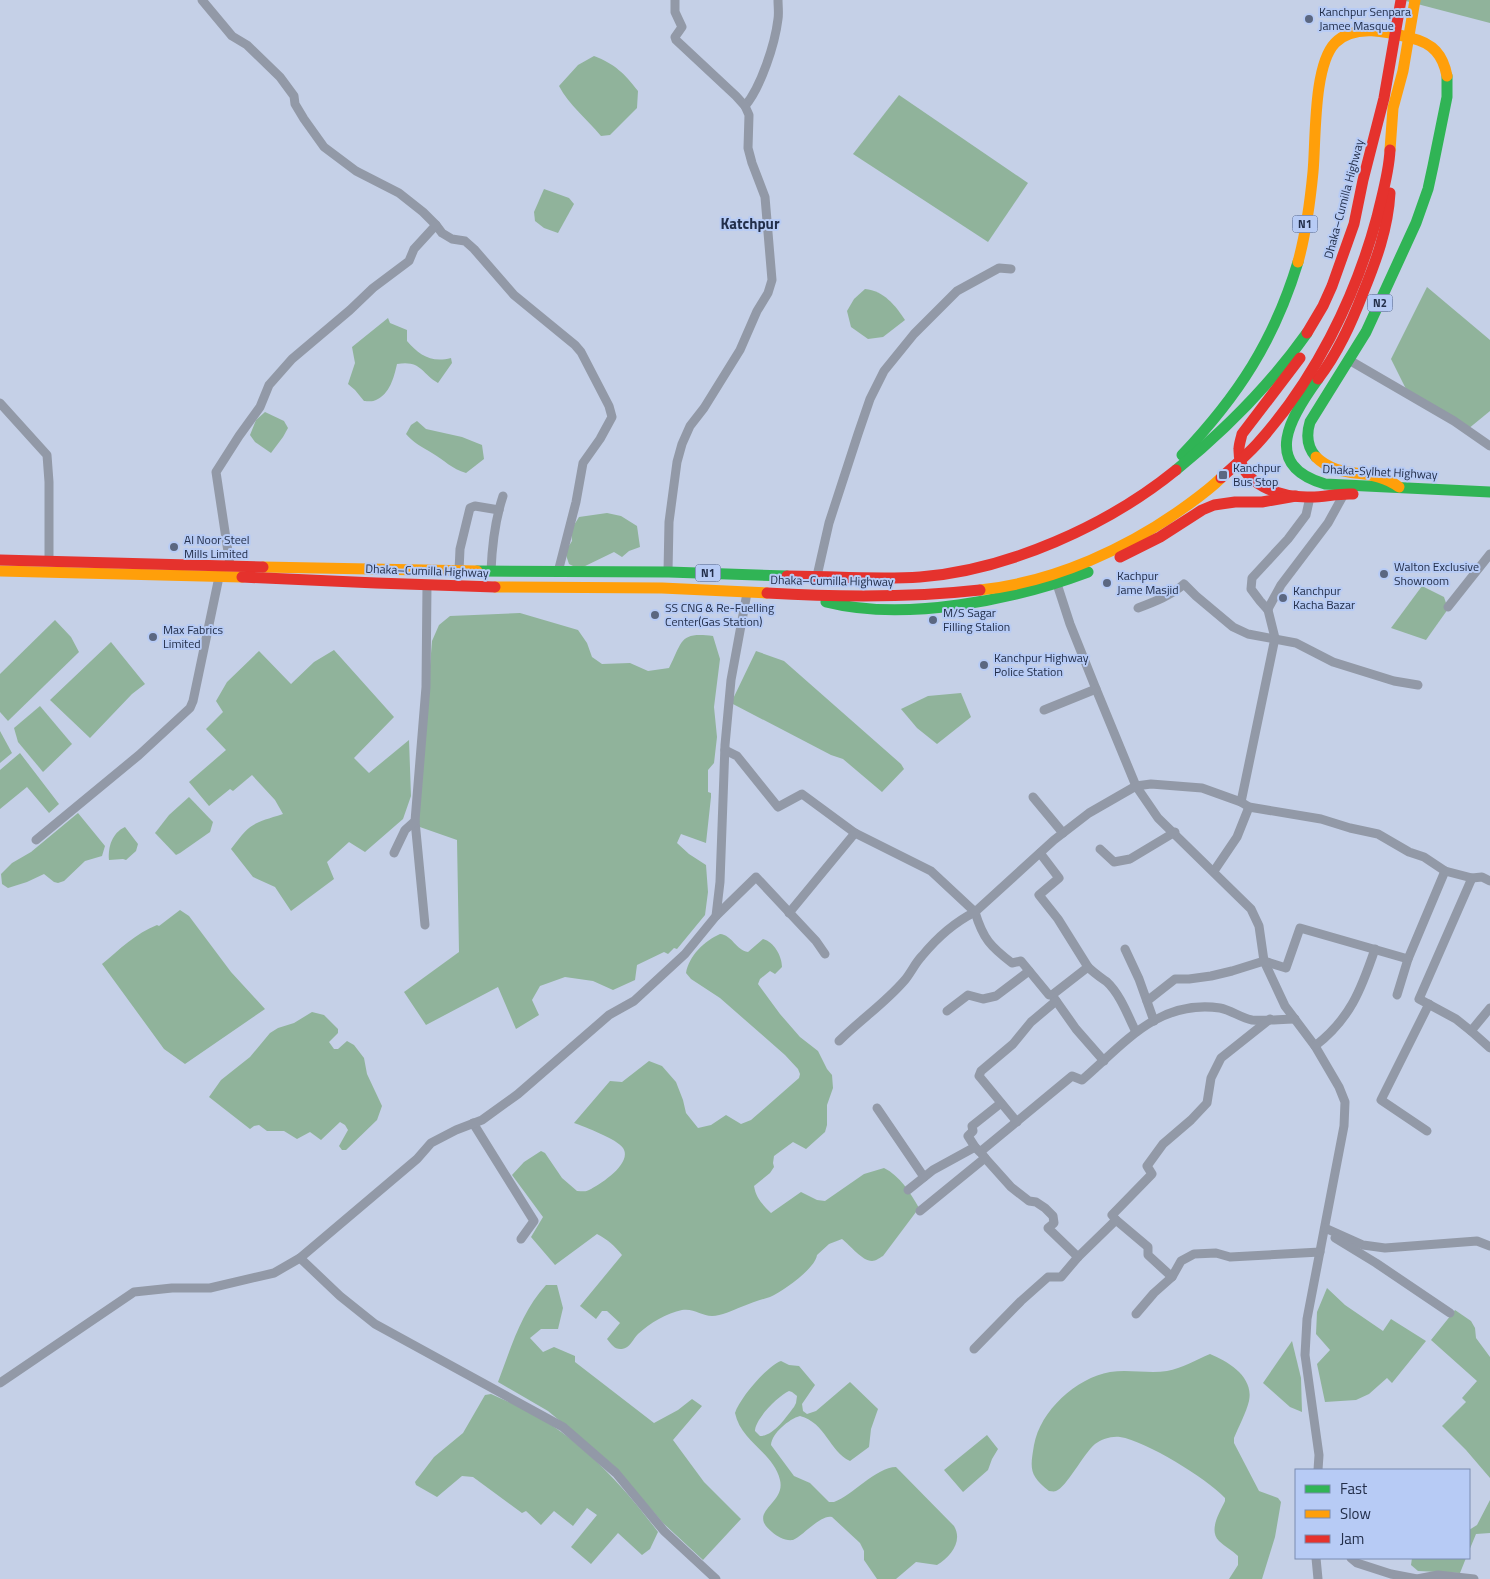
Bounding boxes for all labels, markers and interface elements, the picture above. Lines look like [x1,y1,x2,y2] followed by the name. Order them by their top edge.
[1319,2,1411,35] place label: Kanchpur Senpara Jamee Masque
[1303,13,1315,25] marker: Kanchpur Senpara Jamee Masque
[1318,137,1369,261] street label: Dhaka–Cumilla Highway
[721,212,780,235] district label: Katchpur
[1292,215,1318,232] road number: N1
[1368,294,1392,312] road number: N2
[1233,458,1281,491] place label: Kanchpur Bus Stop
[1322,459,1438,484] street label: Dhaka-Sylhet Highway
[1217,469,1229,481] marker: Kanchpur Bus Stop
[184,530,250,563] place label: Al Noor Steel Mills Limited
[168,541,180,553] marker: Al Noor Steel Mills Limited
[1394,557,1479,590] place label: Walton Exclusive Showroom
[365,559,489,582] street label: Dhaka–Cumilla Highway
[696,564,720,582] road number: N1
[1117,566,1179,599] place label: Kachpur Jame Masjid
[1378,568,1390,580] marker: Walton Exclusive Showroom
[770,570,894,591] street label: Dhaka–Cumilla Highway
[1101,577,1113,589] marker: Kachpur Jame Masjid
[1293,581,1355,614] place label: Kanchpur Kacha Bazar
[1277,592,1289,604] marker: Kanchpur Kacha Bazar
[665,598,774,631] place label: SS CNG & Re-Fuelling Center(Gas Station)
[943,603,1010,636] place label: M/S Sagar Filling Stalion
[649,609,661,621] marker: SS CNG & Re-Fuelling Center(Gas Station)
[927,614,939,626] marker: M/S Sagar Filling Stalion
[163,620,223,653] place label: Max Fabrics Limited
[147,631,159,643] marker: Max Fabrics Limited
[994,648,1089,681] place label: Kanchpur Highway Police Station
[978,659,990,671] marker: Kanchpur Highway Police Station
[1295,1469,1470,1559] legend
[1340,1477,1368,1500] text: Fast
[1340,1502,1371,1525] text: Slow
[1340,1527,1364,1550] text: Jam

